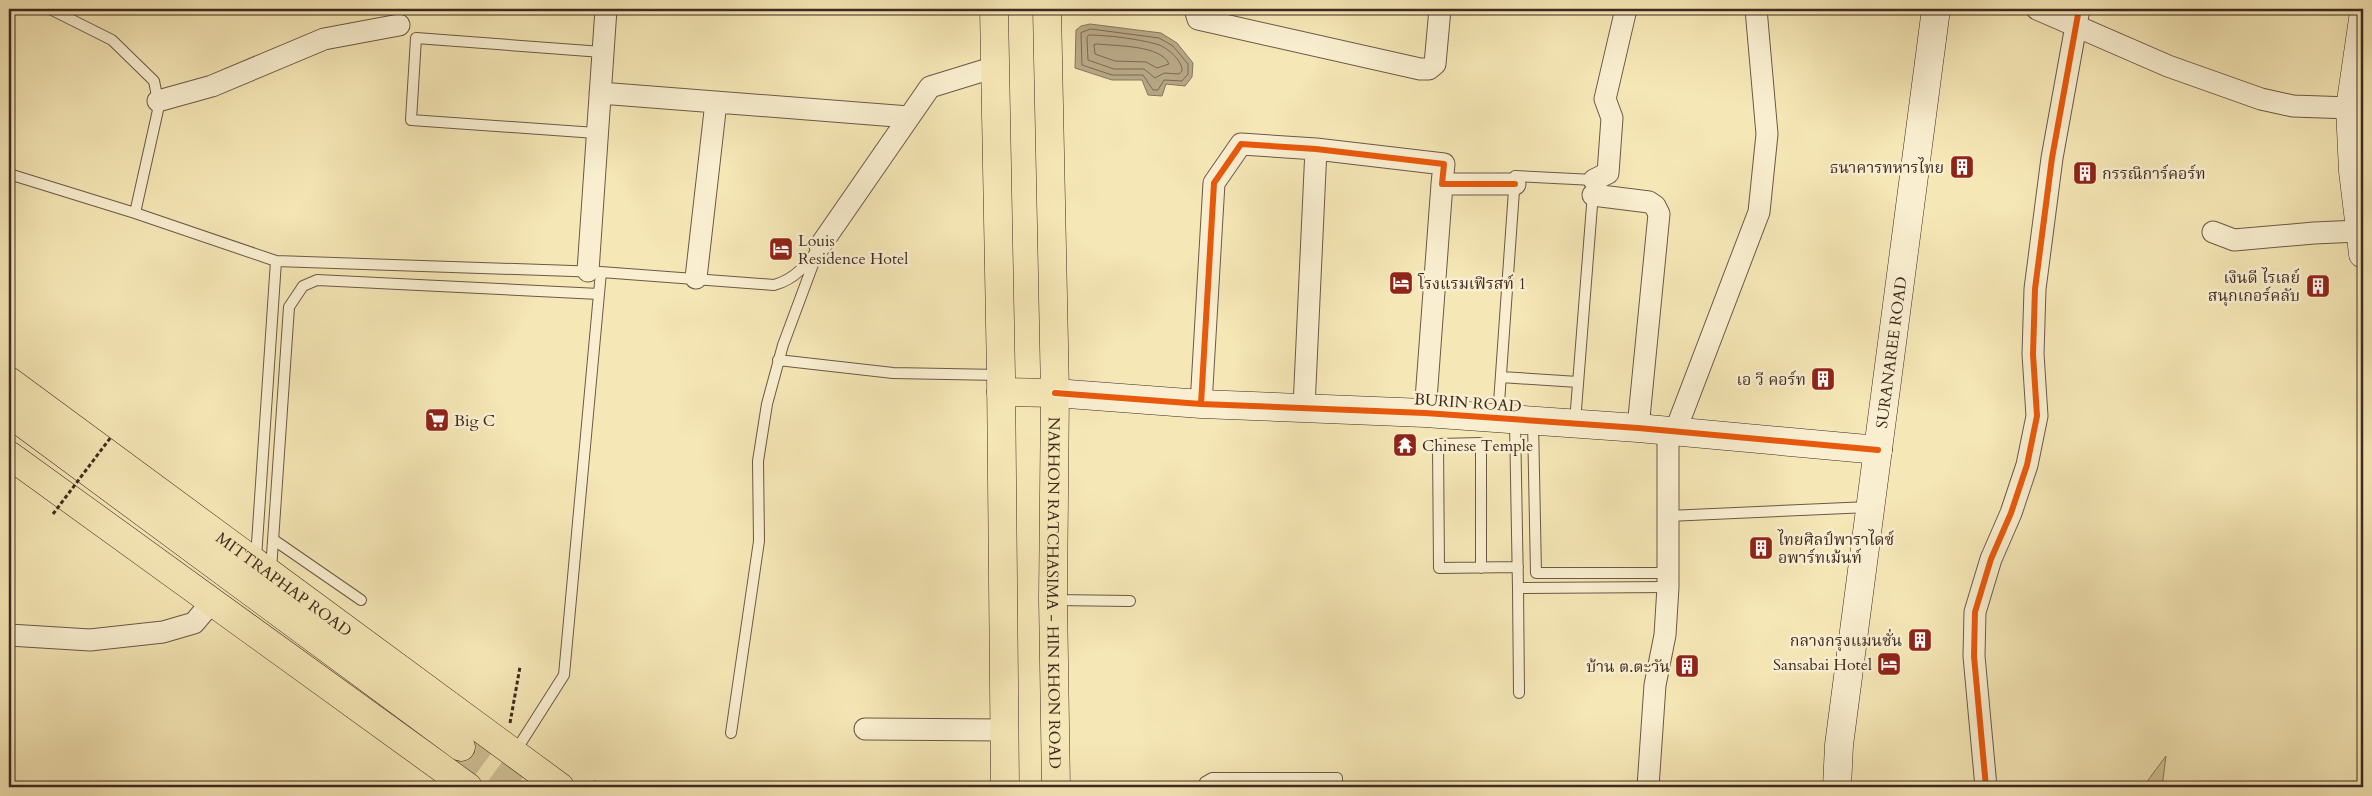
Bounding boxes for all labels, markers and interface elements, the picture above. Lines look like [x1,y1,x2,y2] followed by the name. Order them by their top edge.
[1949,154,1975,180] building icon: ธนาคารทหารไทย
[1829,157,1944,179] place label: ธนาคารทหารไทย
[2072,160,2098,186] building icon: กรรณิการ์คอร์ท
[2102,163,2206,185] place label: กรรณิการ์คอร์ท
[798,230,908,270] place label: Louis Residence Hotel
[768,236,794,262] hotel icon: Louis Residence Hotel
[2208,267,2300,307] place label: เงินดี ไรเลย์ สนุกเกอร์คลับ
[1388,270,1414,296] hotel icon: โรงแรมเฟิรสท์ 1
[1417,273,1527,295] place label: โรงแรมเฟิรสท์ 1
[2305,273,2331,299] building icon: เงินดี ไรเลย์ สนุกเกอร์คลับ
[1871,275,1913,430] street label: SURANAREE ROAD
[1810,366,1836,392] building icon: เอ วี คอร์ท
[1737,369,1806,391] place label: เอ วี คอร์ท
[1413,388,1522,418] street label: BURIN ROAD
[424,407,450,433] supermarket icon: Big C
[454,410,495,432] place label: Big C
[1041,417,1066,769] street label: NAKHON RATCHASIMA - HIN KHON ROAD
[1392,432,1418,458] temple icon: Chinese Temple
[1422,435,1533,457] place label: Chinese Temple
[211,527,356,642] street label: MITTRAPHAP ROAD
[1777,529,1894,569] place label: ไทยศิลป์พาราไดซ์ อพาร์ทเม้นท์
[1748,535,1774,561] building icon: ไทยศิลป์พาราไดซ์ อพาร์ทเม้นท์
[1907,627,1933,653] building icon: กลางกรุงแมนชั่น
[1790,629,1902,652] place label: กลางกรุงแมนชั่น
[1876,651,1902,677] hotel icon: Sansabai Hotel
[1674,653,1700,679] building icon: บ้าน ต.ตะวัน
[1773,654,1872,676] place label: Sansabai Hotel
[1586,656,1670,678] place label: บ้าน ต.ตะวัน

